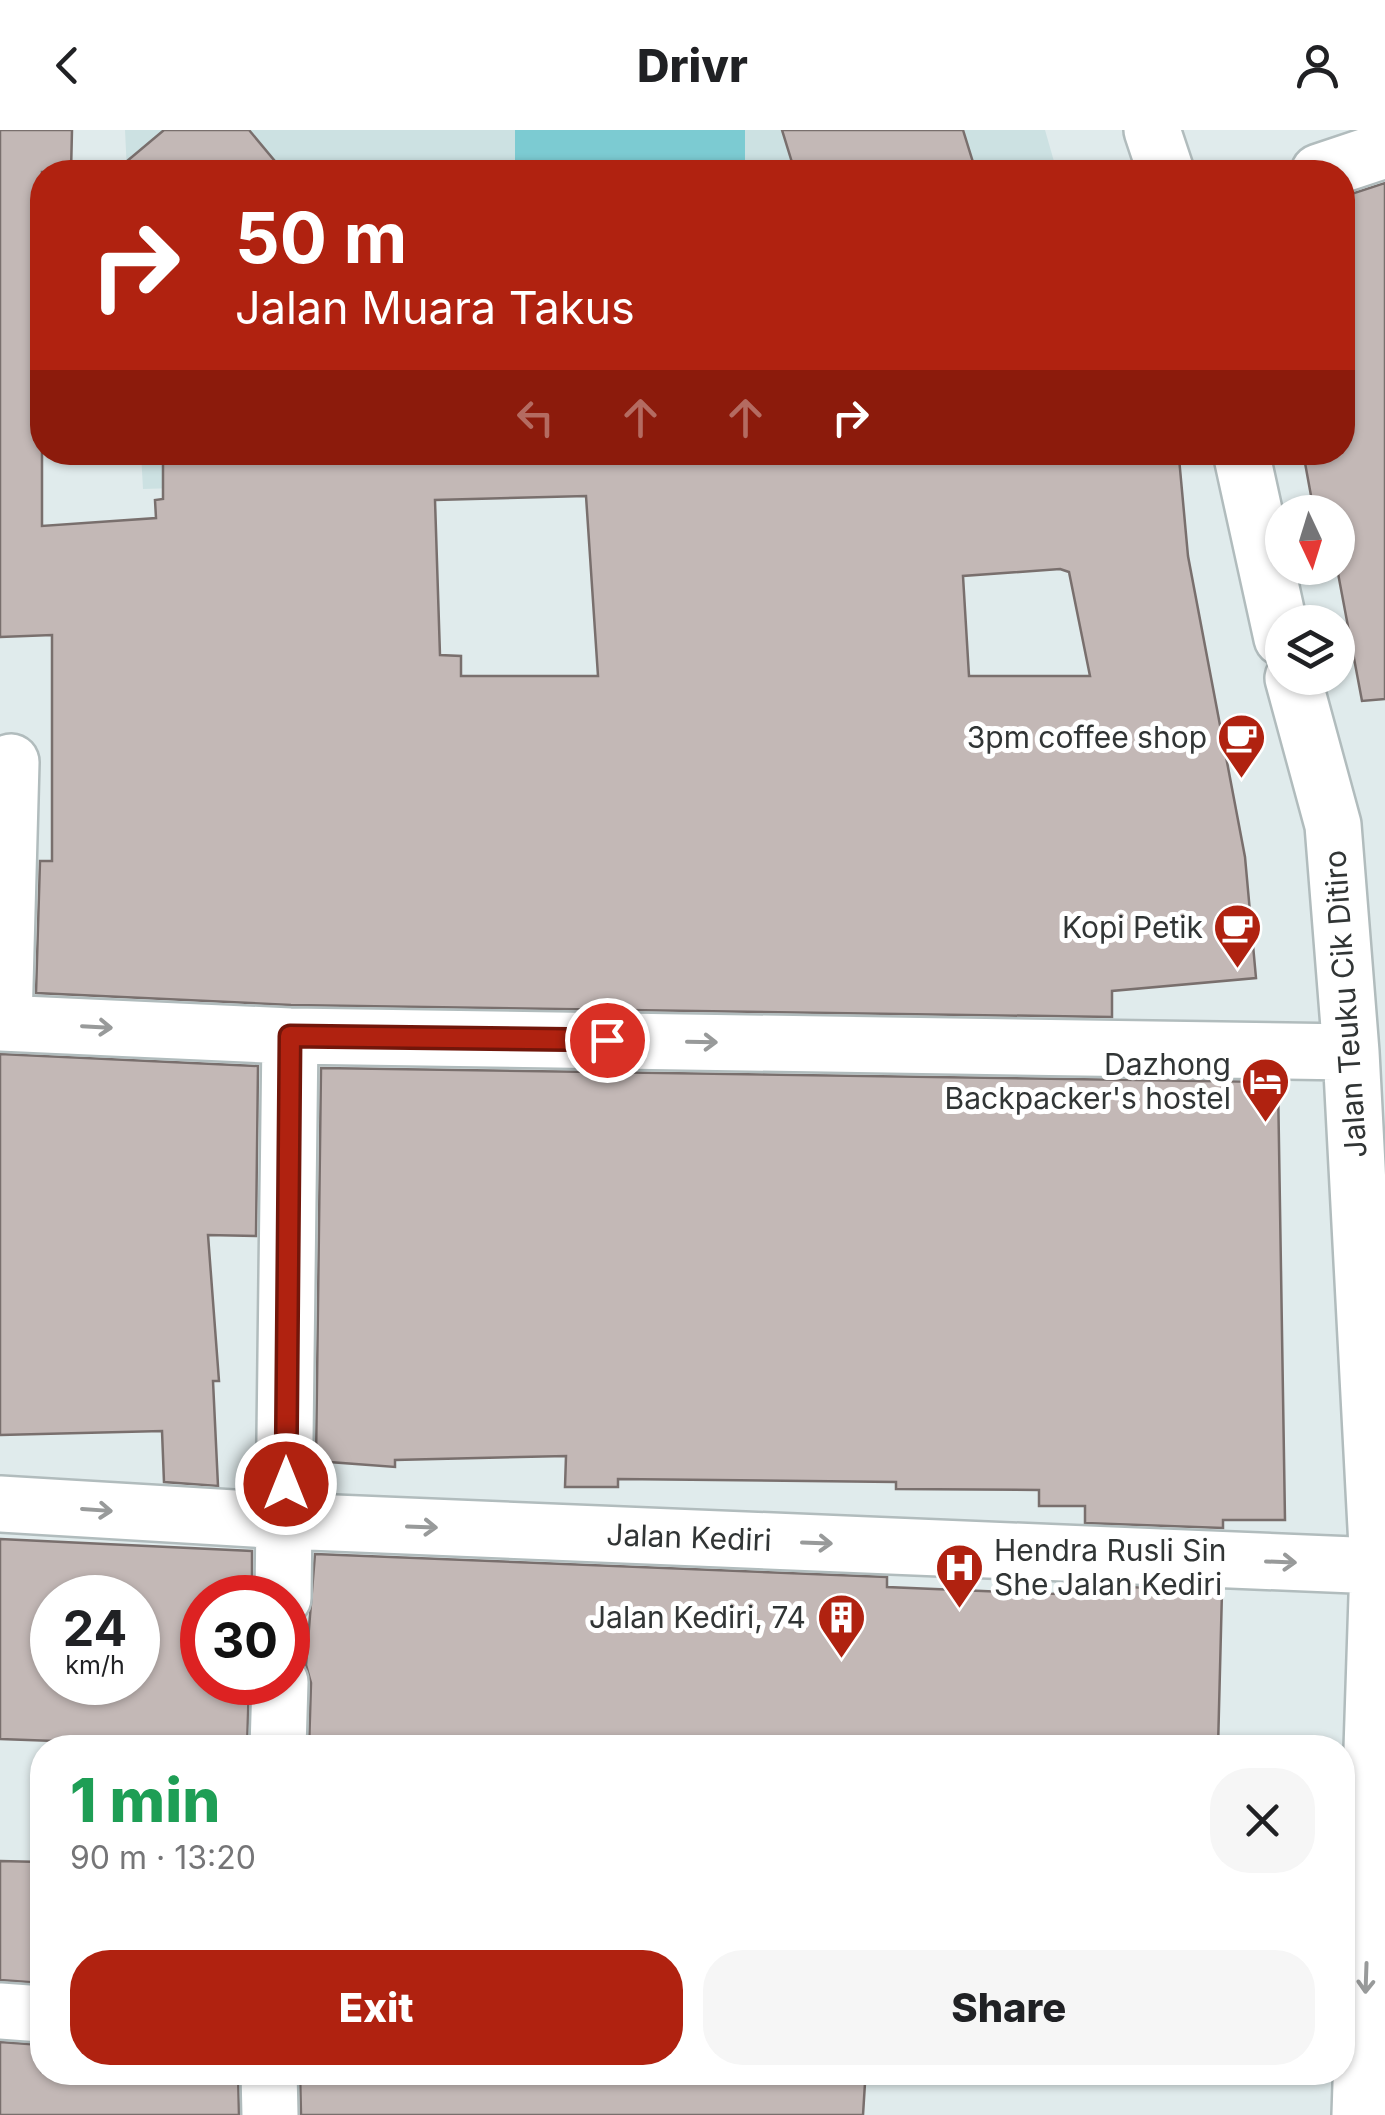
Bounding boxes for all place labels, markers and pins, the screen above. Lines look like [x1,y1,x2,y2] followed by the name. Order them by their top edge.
[1216,712,1268,780] cafe icon: 3pm coffee shop
[967,719,1207,755] place label: 3pm coffee shop
[1212,902,1264,970] cafe icon: Kopi Petik
[1062,909,1204,945] place label: Kopi Petik
[565,998,650,1083] pin
[945,1046,1231,1116] place label: Dazhong Backpacker's hostel
[1240,1056,1292,1124] hotel icon: Dazhong Backpacker's hostel
[994,1532,1227,1602] place label: Hendra Rusli Sin She Jalan Kediri
[933,1542,985,1610] hospital icon: Hendra Rusli Sin She Jalan Kediri
[815,1592,867,1660] building icon: Jalan Kediri, 74
[589,1599,806,1635] place label: Jalan Kediri, 74

